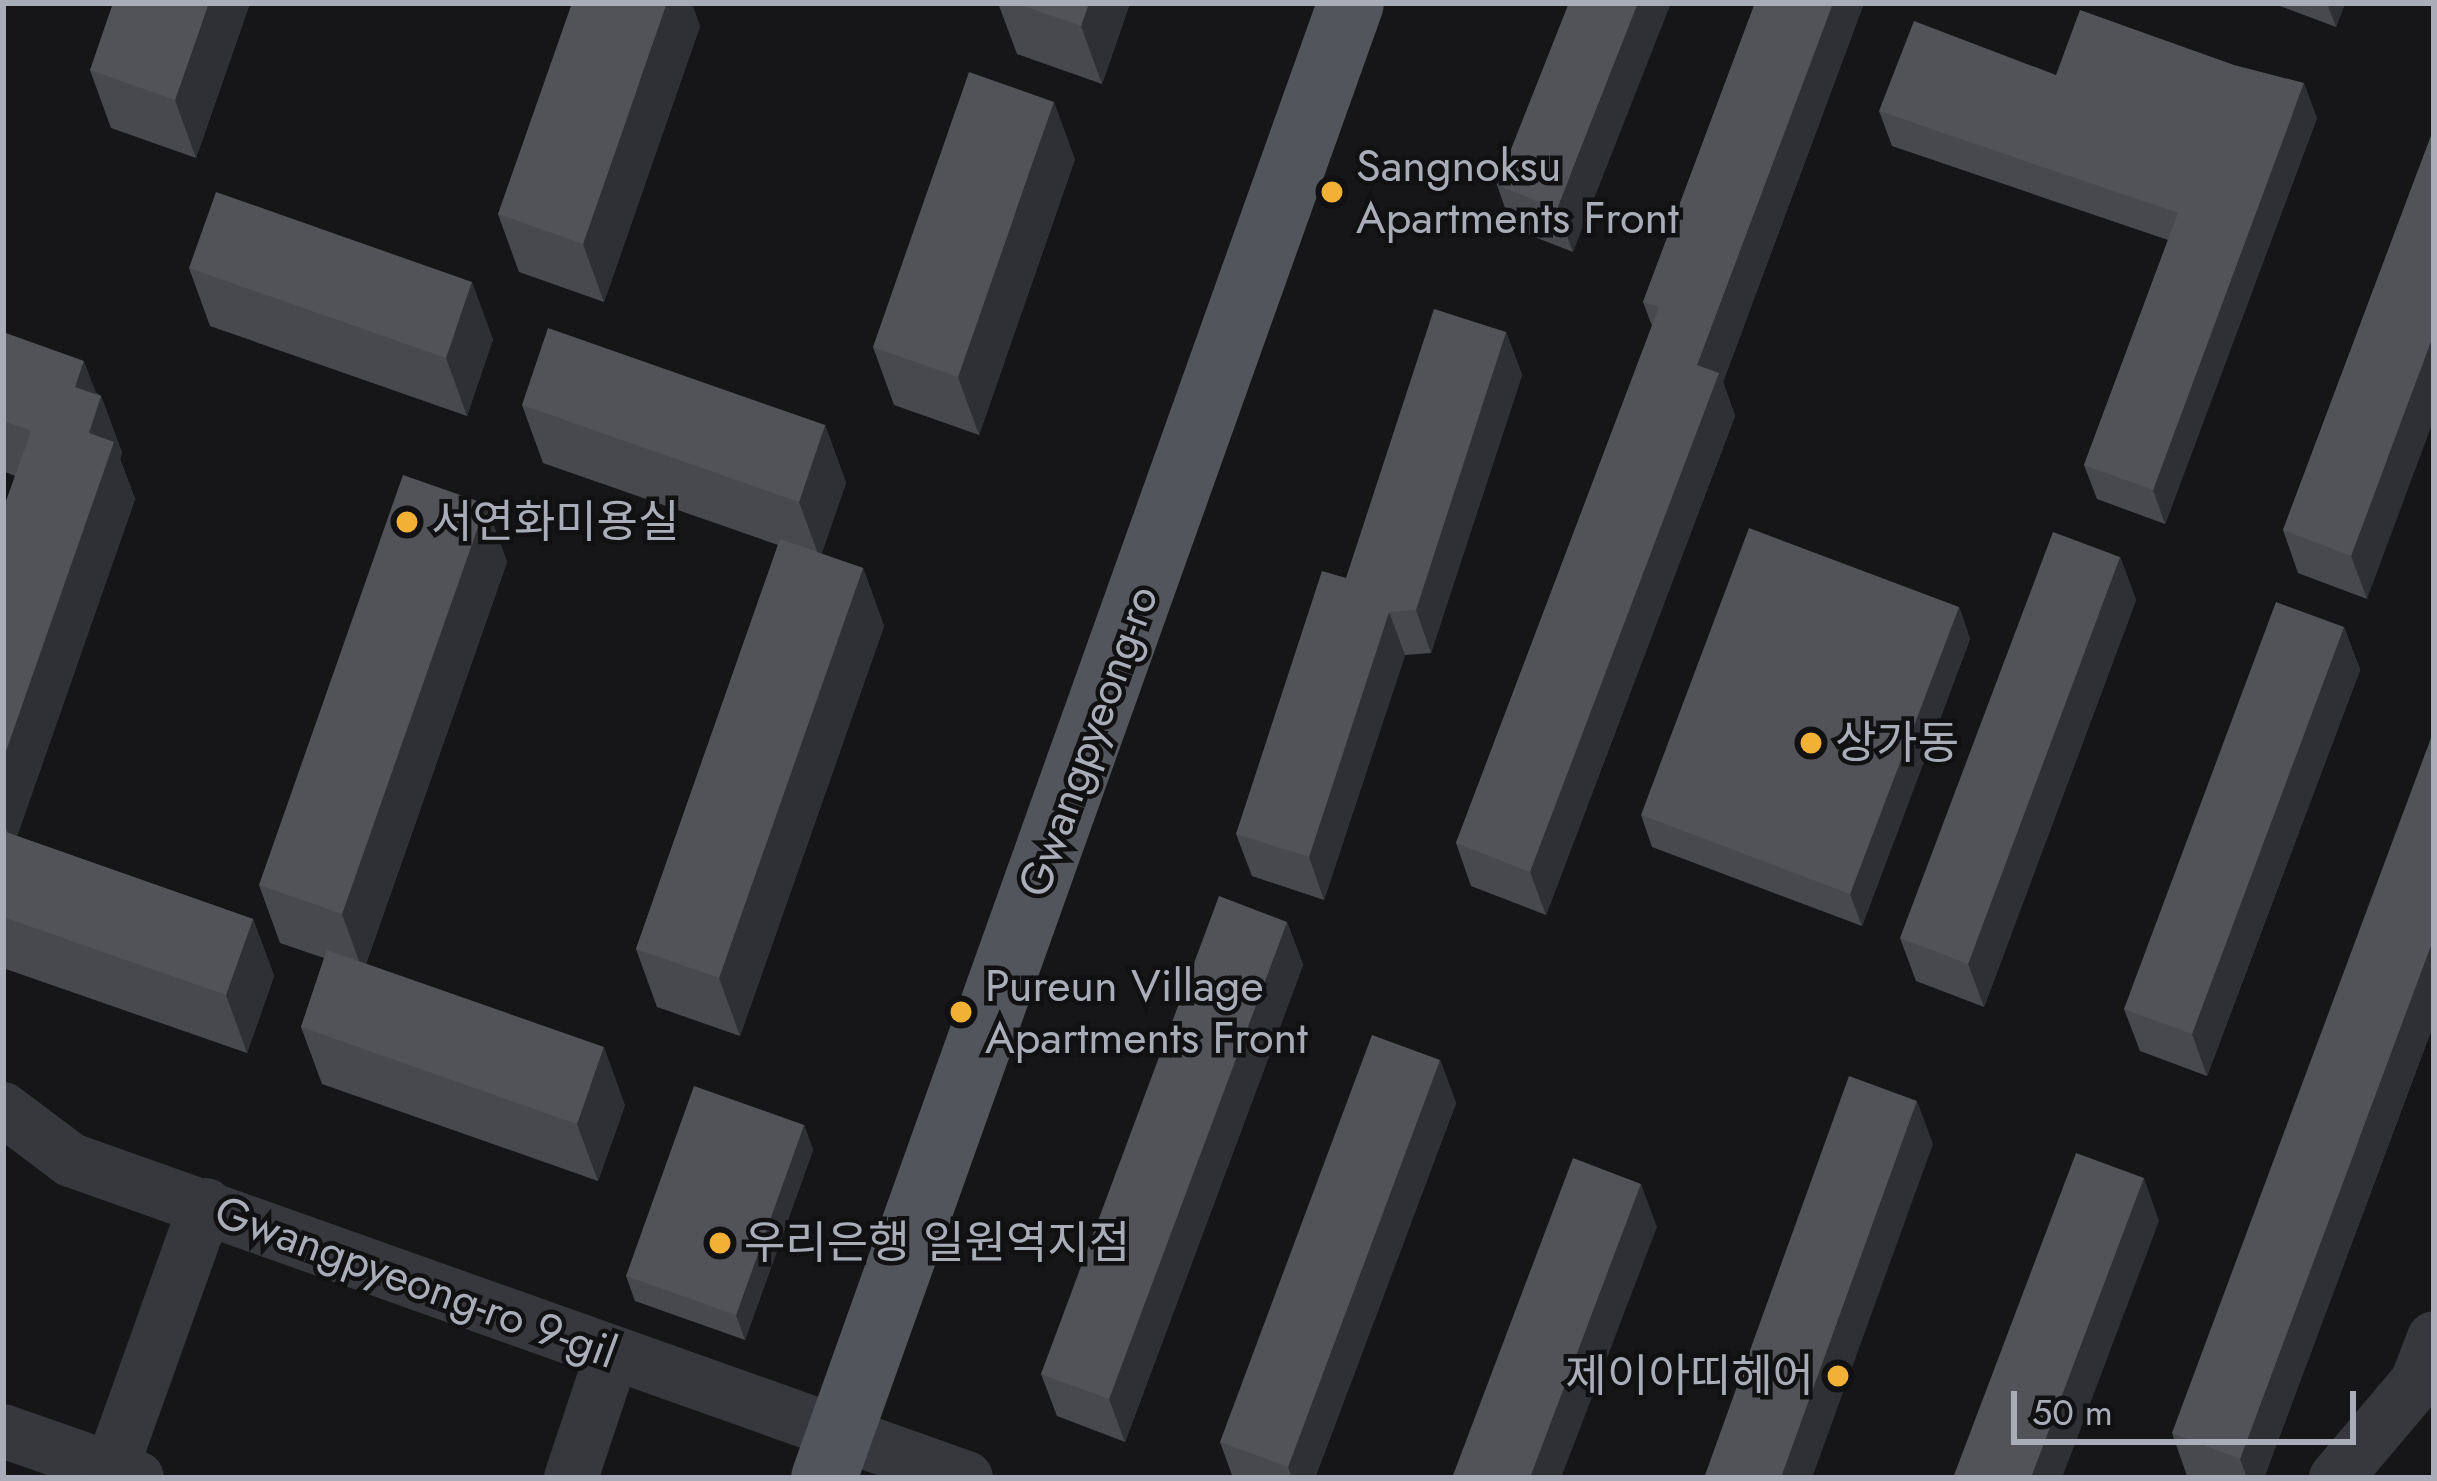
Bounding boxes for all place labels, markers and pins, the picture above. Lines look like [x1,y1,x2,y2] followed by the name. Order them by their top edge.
[1356,139,1679,245] place label: Sangnoksu Apartments Front
[1319,179,1345,205] marker: Sangnoksu Apartments Front
[431,495,679,549] place label: 서연화미용실
[394,509,420,535] marker: 서연화미용실
[1835,716,1959,770] place label: 상가동
[1798,730,1824,756] marker: 상가동
[985,959,1308,1065] place label: Pureun Village Apartments Front
[948,999,974,1025] marker: Pureun Village Apartments Front
[744,1216,1130,1270] place label: 우리은행 일원역지점
[707,1230,733,1256] marker: 우리은행 일원역지점
[1566,1349,1814,1403] place label: 제이아띠헤어
[1825,1363,1851,1389] marker: 제이아띠헤어

